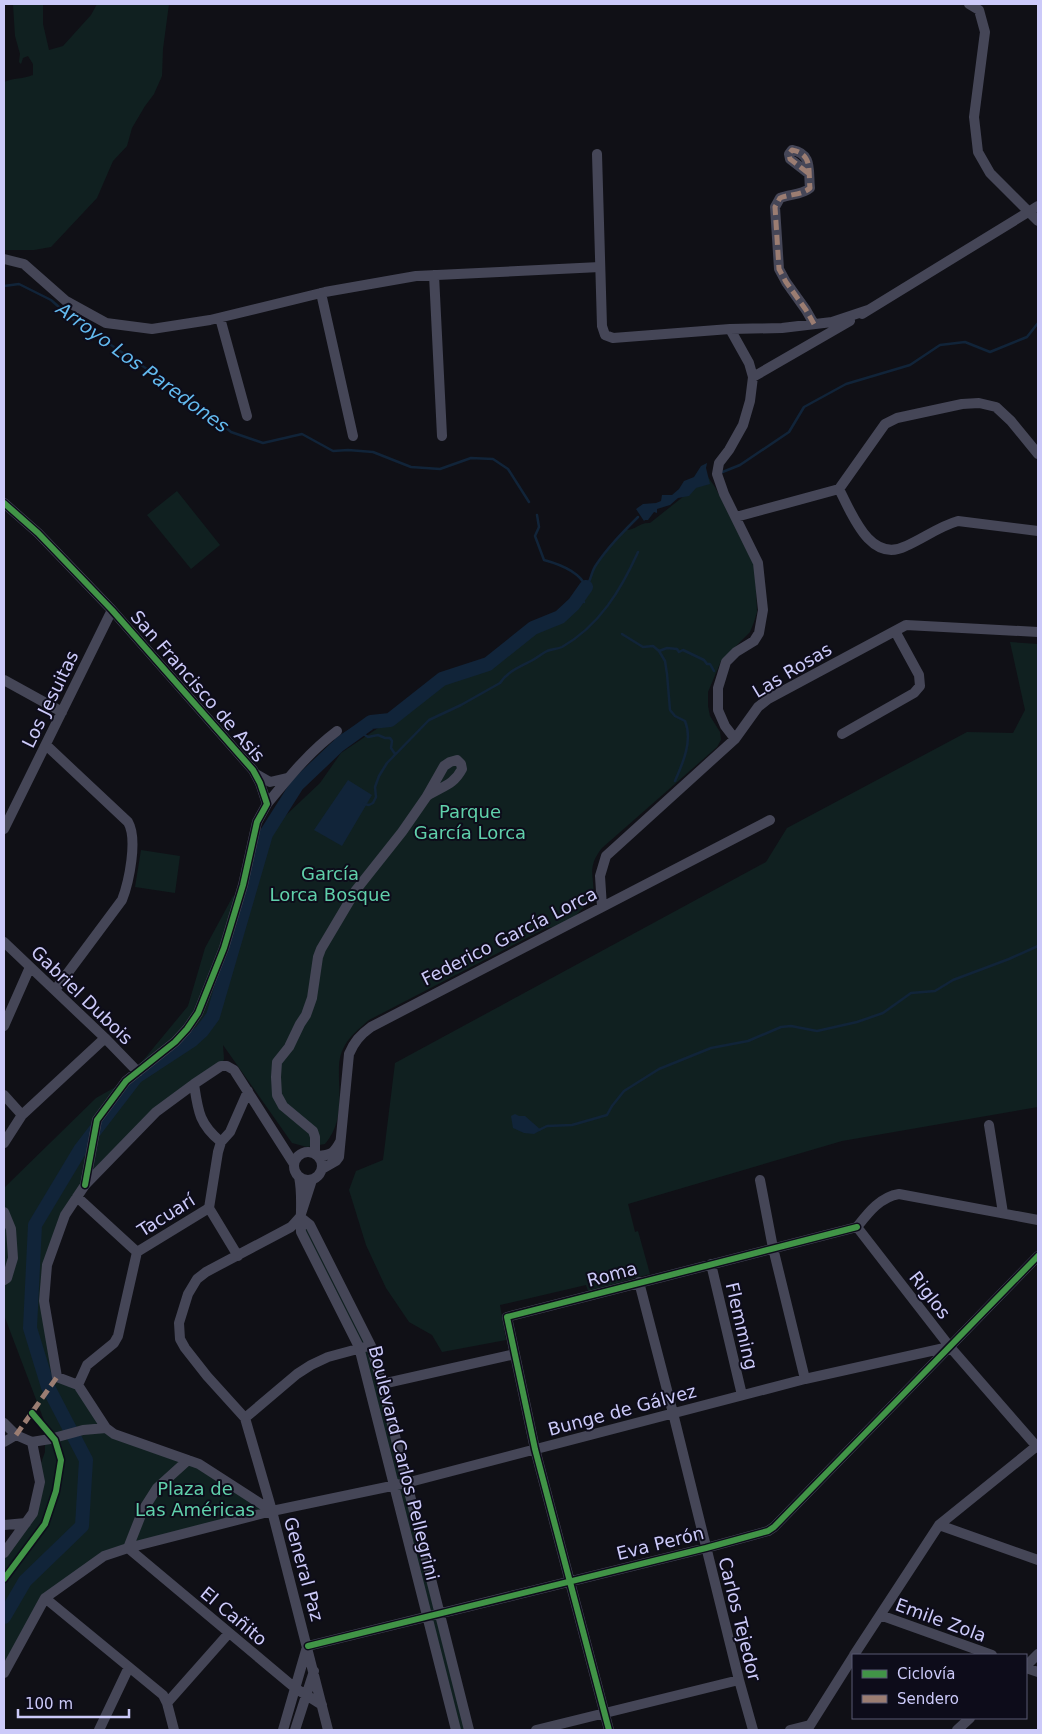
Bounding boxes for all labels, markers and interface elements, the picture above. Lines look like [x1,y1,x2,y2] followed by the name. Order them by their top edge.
[51,296,233,437] water label: Arroyo Los Paredones
[127,606,269,766] street label: San Francisco de Asis
[749,638,835,702] street label: Las Rosas
[17,647,83,751] street label: Los Jesuitas
[414,801,526,843] park label: Parque García Lorca
[269,863,391,905] park label: García Lorca Bosque
[418,883,600,989] street label: Federico García Lorca
[27,941,137,1049] street label: Gabriel Dubois
[133,1189,199,1241] street label: Tacuarí
[585,1257,639,1291] street label: Roma
[905,1267,955,1323] street label: Riglos
[722,1280,762,1372] street label: Flemming
[365,1343,443,1583] street label: Boulevard Carlos Pellegrini
[546,1380,698,1440] street label: Bunge de Gálvez
[135,1478,255,1520] park label: Plaza de Las Américas
[280,1515,328,1623] street label: General Paz
[614,1522,706,1564] street label: Eva Perón
[714,1555,766,1684] street label: Carlos Tejedor
[197,1582,271,1650] street label: El Cañito
[893,1594,989,1646] street label: Emile Zola
[852,1654,1027,1719] legend
[897,1665,955,1683] text: Ciclovía
[18,1686,129,1718] scale bar
[897,1690,959,1708] text: Sendero
[25,1695,73,1713] text: 100 m

